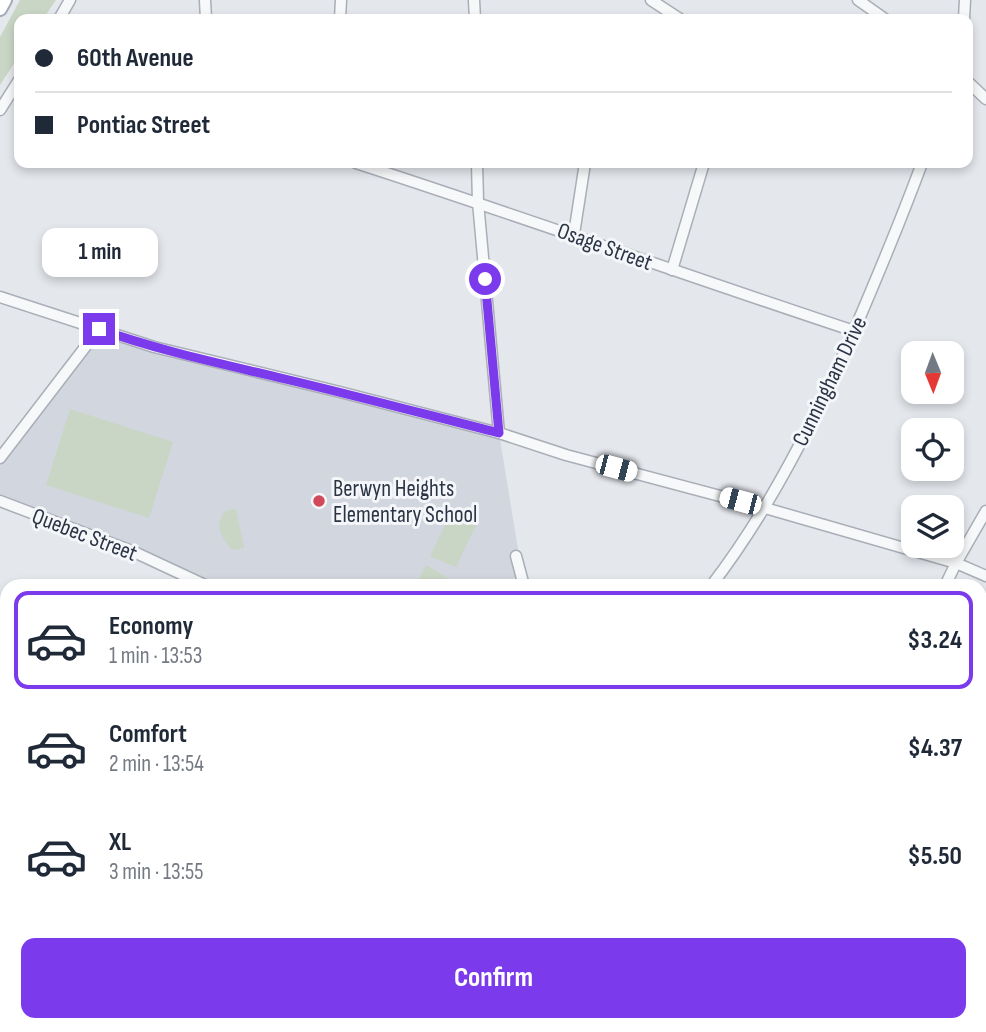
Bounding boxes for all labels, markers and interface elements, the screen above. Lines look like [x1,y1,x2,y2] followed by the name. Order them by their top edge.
[77,43,194,74] text: 60th Avenue
[77,110,210,141] text: Pontiac Street
[553,217,656,277] street label: Osage Street
[41,228,157,276] callout: 1 min
[79,238,121,266] text: 1 min
[469,263,501,295] route start
[786,312,873,451] street label: Cunningham Drive
[83,313,115,345] route end
[901,341,964,404] north arrow
[901,341,964,558] map controls
[901,418,964,481] button: locate
[593,452,640,484] car
[333,475,477,529] place label: Berwyn Heights Elementary School
[717,485,764,517] car
[311,493,327,509] marker: Berwyn Heights Elementary School
[901,495,964,558] button: layers
[28,502,141,568] street label: Quebec Street
[25,609,88,672] icon: car
[109,611,193,642] text: Economy
[907,625,962,656] text: $3.24
[109,642,202,670] text: 1 min · 13:53
[25,717,88,780] icon: car
[109,719,187,750] text: Comfort
[908,733,962,764] text: $4.37
[109,750,204,778] text: 2 min · 13:54
[25,825,88,888] icon: car
[109,827,131,858] text: XL
[908,841,962,872] text: $5.50
[109,858,204,886] text: 3 min · 13:55
[21,938,966,1018] button: Confirm

